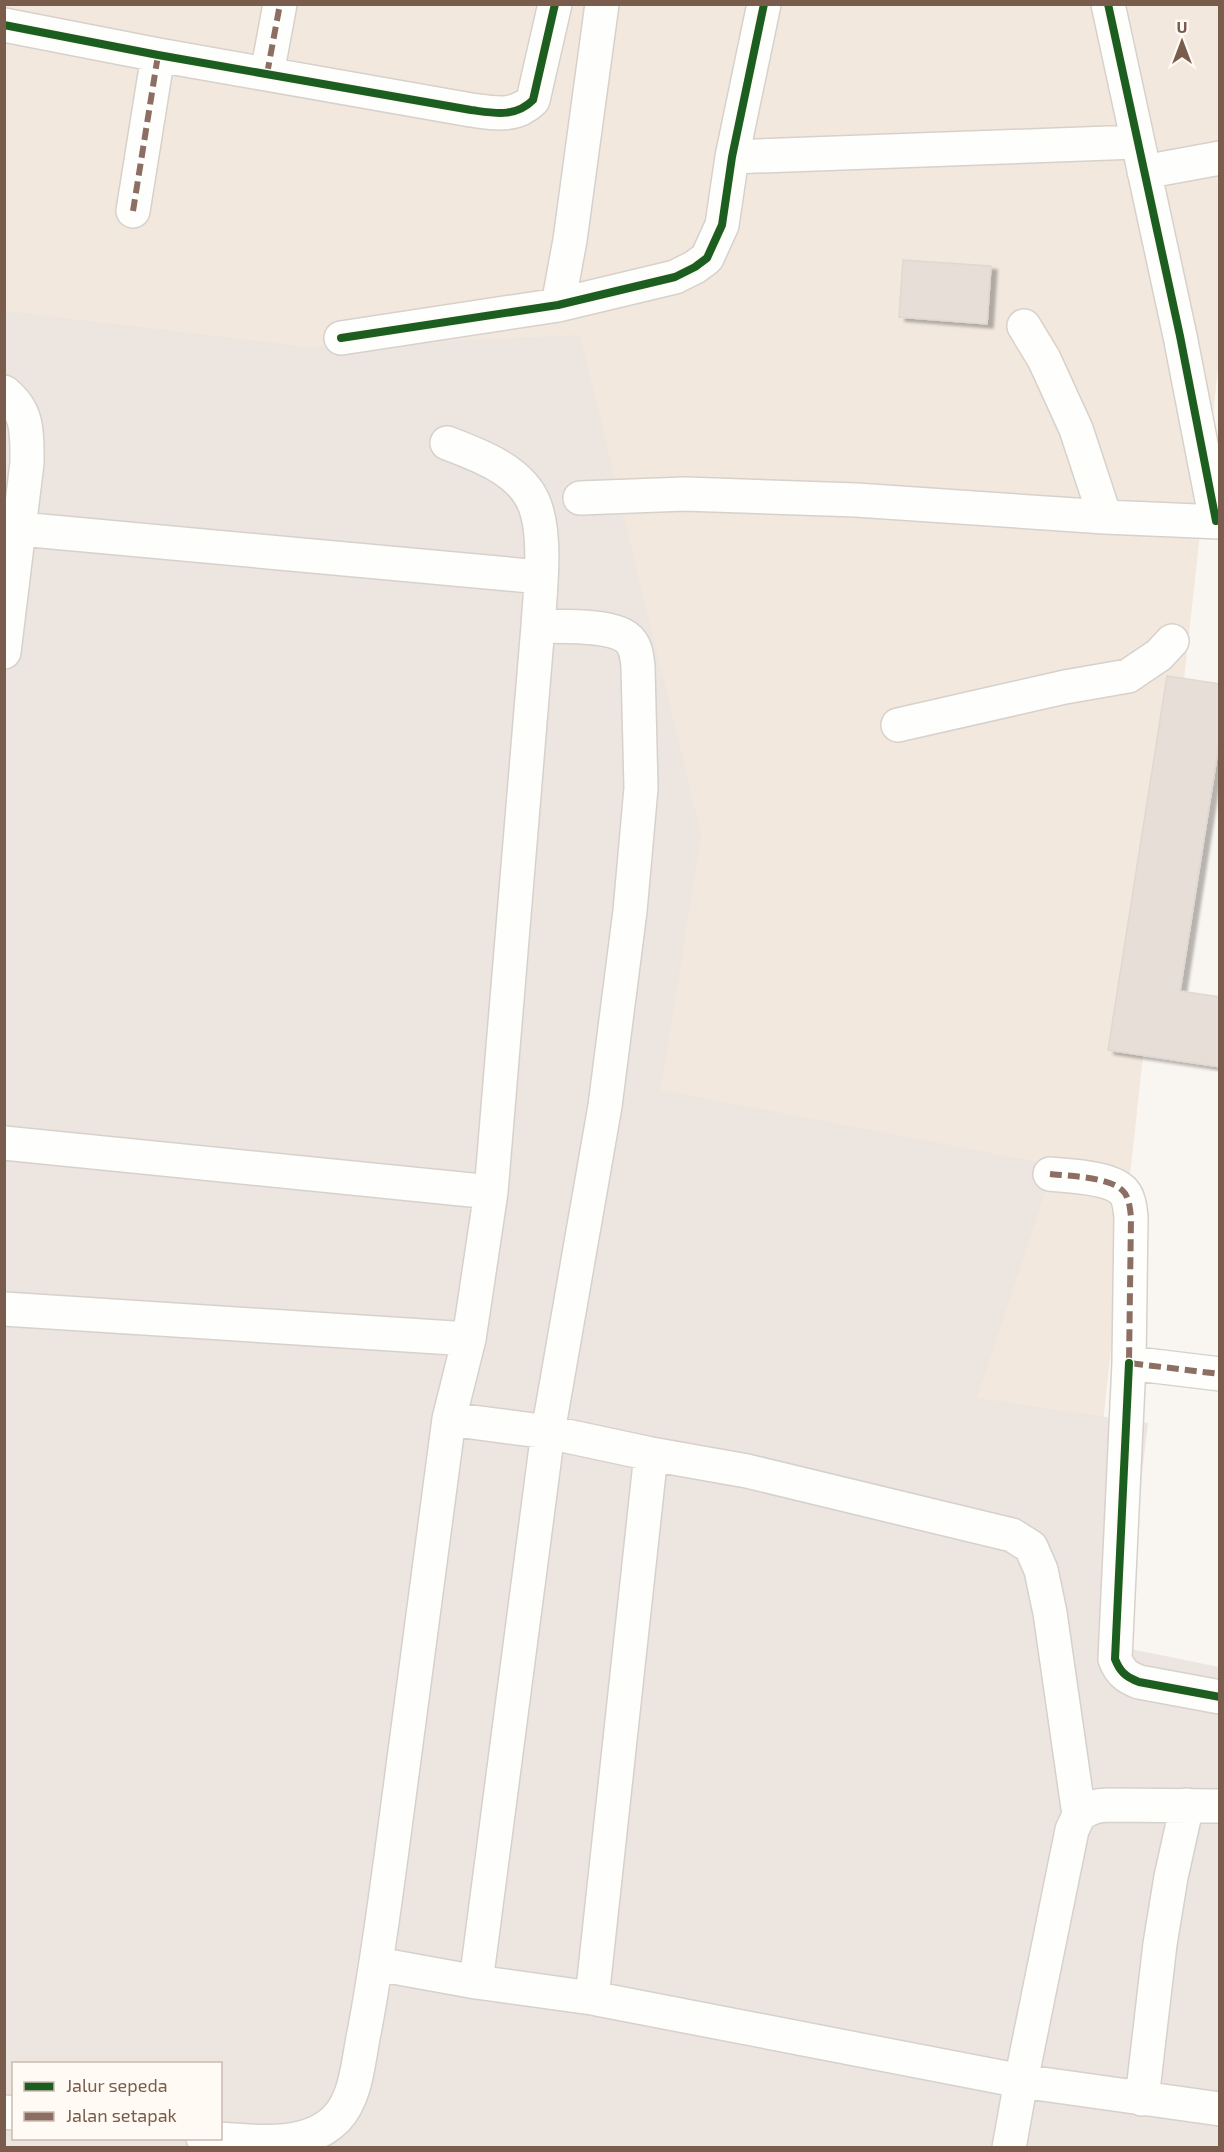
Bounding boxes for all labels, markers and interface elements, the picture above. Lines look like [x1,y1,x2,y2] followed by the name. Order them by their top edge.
[1152,12,1212,72] north arrow
[1177,17,1187,36] text: U
[12,2062,222,2140] legend
[66,2074,168,2096] text: Jalur sepeda
[66,2104,177,2126] text: Jalan setapak

